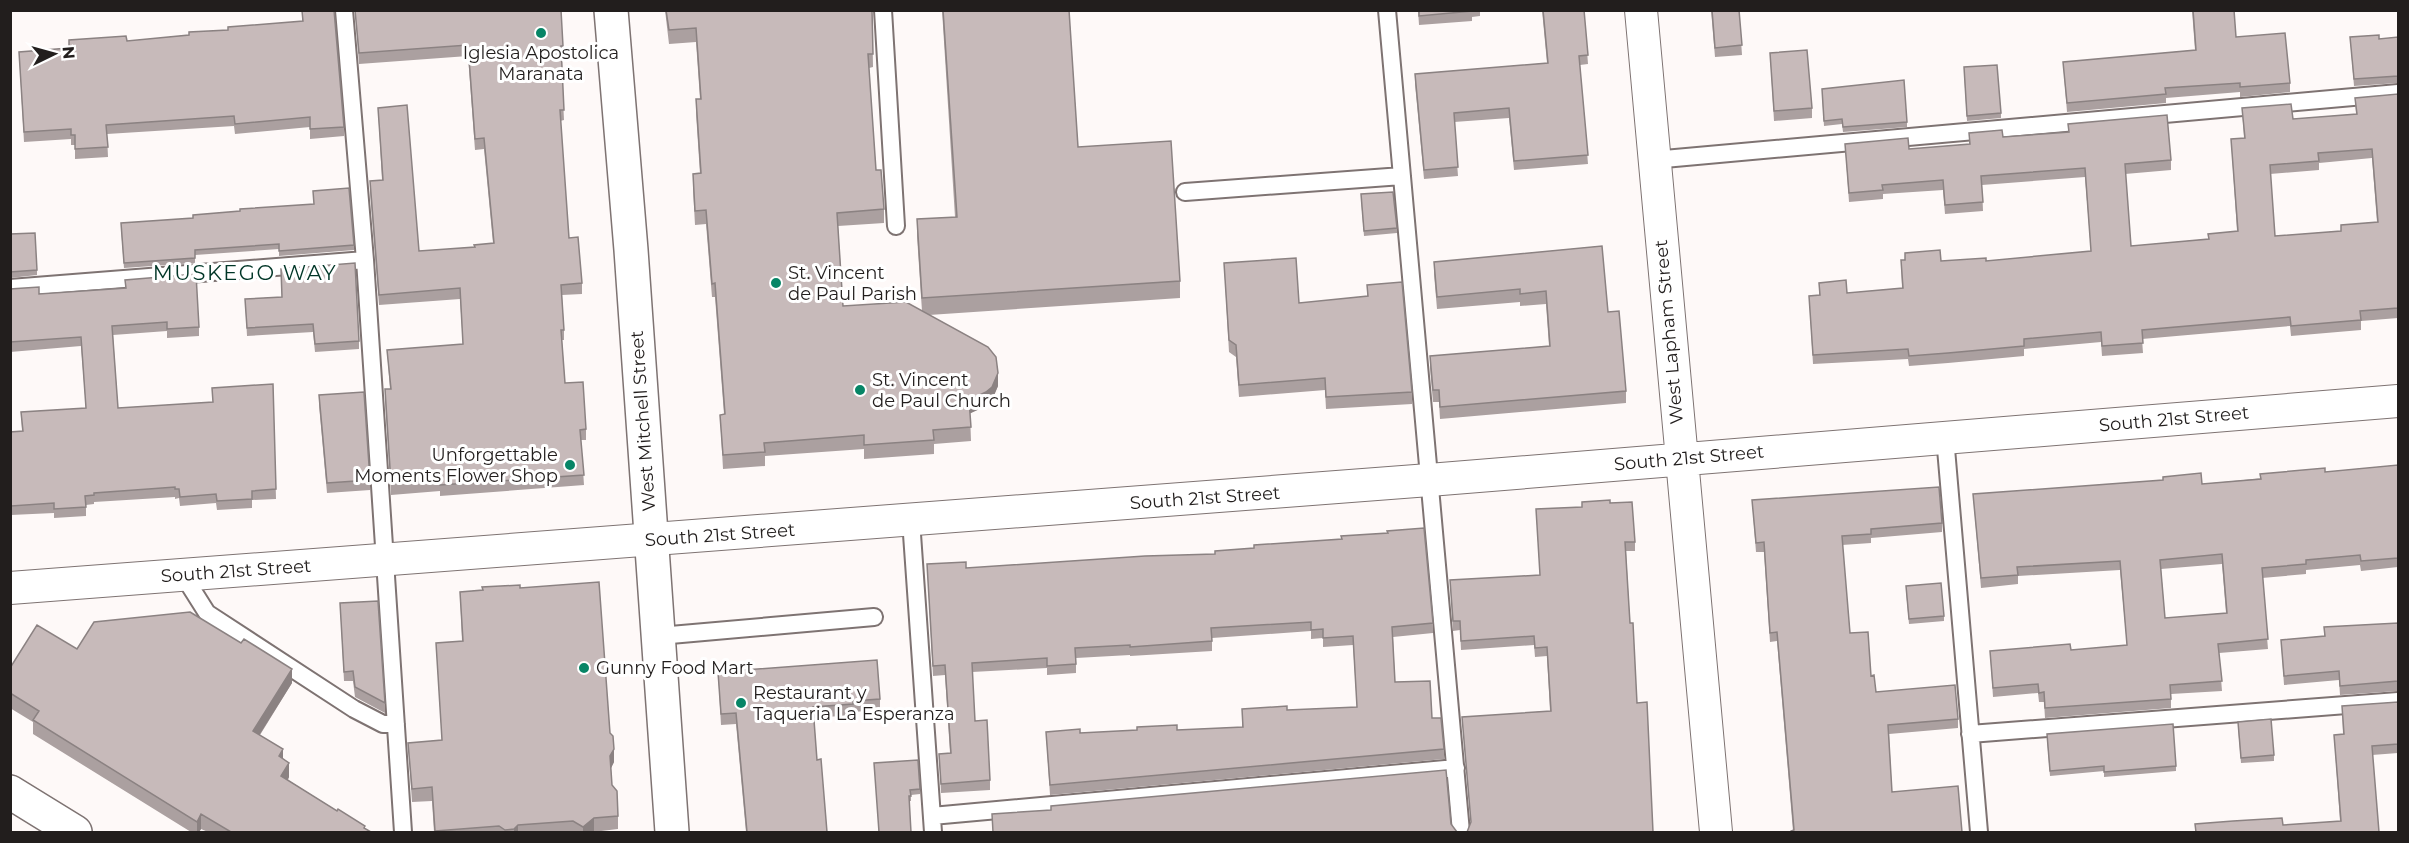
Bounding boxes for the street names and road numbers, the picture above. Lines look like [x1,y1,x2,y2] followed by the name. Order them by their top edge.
[1650,239,1688,425] street label: West Lapham Street
[626,330,660,512] street label: West Mitchell Street
[2098,401,2250,437] street label: South 21st Street
[1613,440,1765,476] street label: South 21st Street
[1129,482,1281,514] street label: South 21st Street
[644,519,796,551] street label: South 21st Street
[160,555,312,587] street label: South 21st Street

